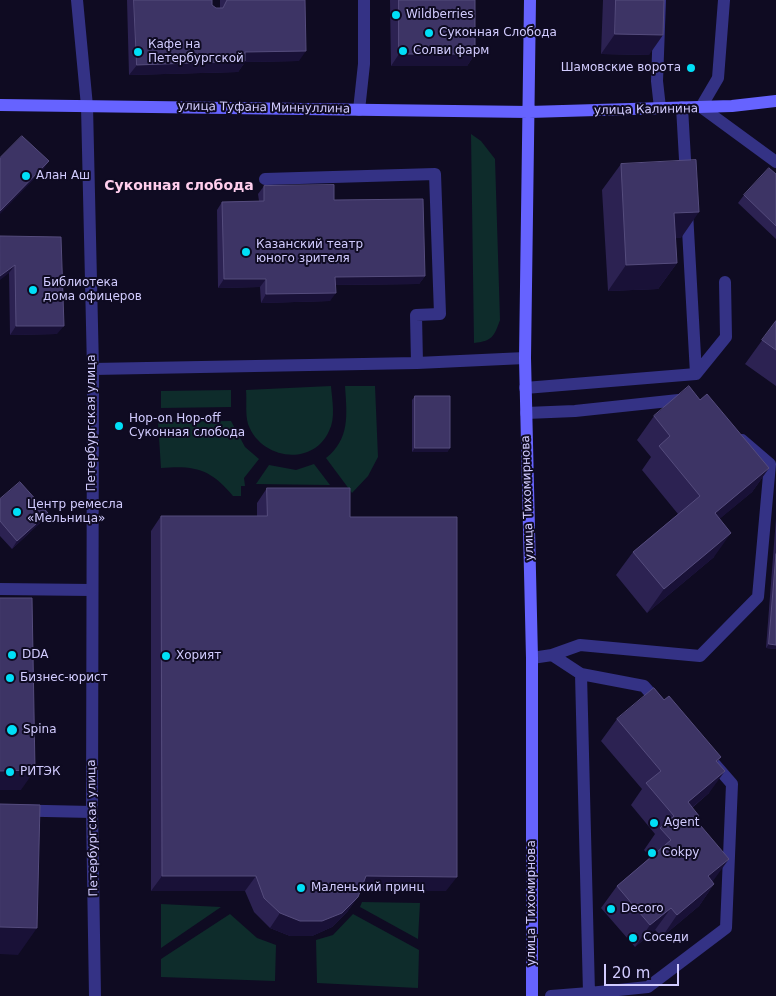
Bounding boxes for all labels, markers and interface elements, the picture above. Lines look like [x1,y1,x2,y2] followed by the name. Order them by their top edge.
[406,8,474,22] place label: Wildberries
[390,9,402,21] marker: Wildberries
[439,26,557,40] place label: Суконная Слобода
[423,27,435,39] marker: Суконная Слобода
[148,38,244,66] place label: Кафе на Петербургской
[413,44,489,58] place label: Солви фарм
[397,45,409,57] marker: Солви фарм
[132,46,144,58] marker: Кафе на Петербургской
[561,61,681,75] place label: Шамовские ворота
[685,62,697,74] marker: Шамовские ворота
[178,99,350,117] street label: улица Туфана Миннуллина
[594,102,698,118] street label: улица Калинина
[36,169,90,183] place label: Алан Аш
[20,170,32,182] marker: Алан Аш
[104,178,254,194] district label: Суконная слобода
[256,238,363,266] place label: Казанский театр юного зрителя
[240,246,252,258] marker: Казанский театр юного зрителя
[43,276,142,304] place label: Библиотека дома офицеров
[27,284,39,296] marker: Библиотека дома офицеров
[85,354,99,492] street label: Петербургская улица
[129,412,245,440] place label: Hop-on Hop-off Суконная слобода
[113,420,125,432] marker: Hop-on Hop-off Суконная слобода
[519,435,537,561] street label: улица Тихомирнова
[27,498,123,526] place label: Центр ремесла «Мельница»
[11,506,23,518] marker: Центр ремесла «Мельница»
[22,648,48,662] place label: DDA
[6,649,18,661] marker: DDA
[176,649,221,663] place label: Хорият
[160,650,172,662] marker: Хорият
[20,671,108,685] place label: Бизнес-юрист
[4,672,16,684] marker: Бизнес-юрист
[5,723,19,737] marker: Spina
[23,723,57,737] place label: Spina
[85,759,101,897] street label: Петербургская улица
[20,765,60,779] place label: РИТЭК
[4,766,16,778] marker: РИТЭК
[664,816,700,830] place label: Agent
[648,817,660,829] marker: Agent
[525,840,539,966] street label: улица Тихомирнова
[662,846,699,860] place label: Cokpy
[646,847,658,859] marker: Cokpy
[311,881,425,895] place label: Маленький принц
[295,882,307,894] marker: Маленький принц
[621,902,664,916] place label: Decoro
[605,903,617,915] marker: Decoro
[643,931,689,945] place label: Соседи
[627,932,639,944] marker: Соседи
[606,954,681,986] scale bar
[612,964,650,982] text: 20 m

